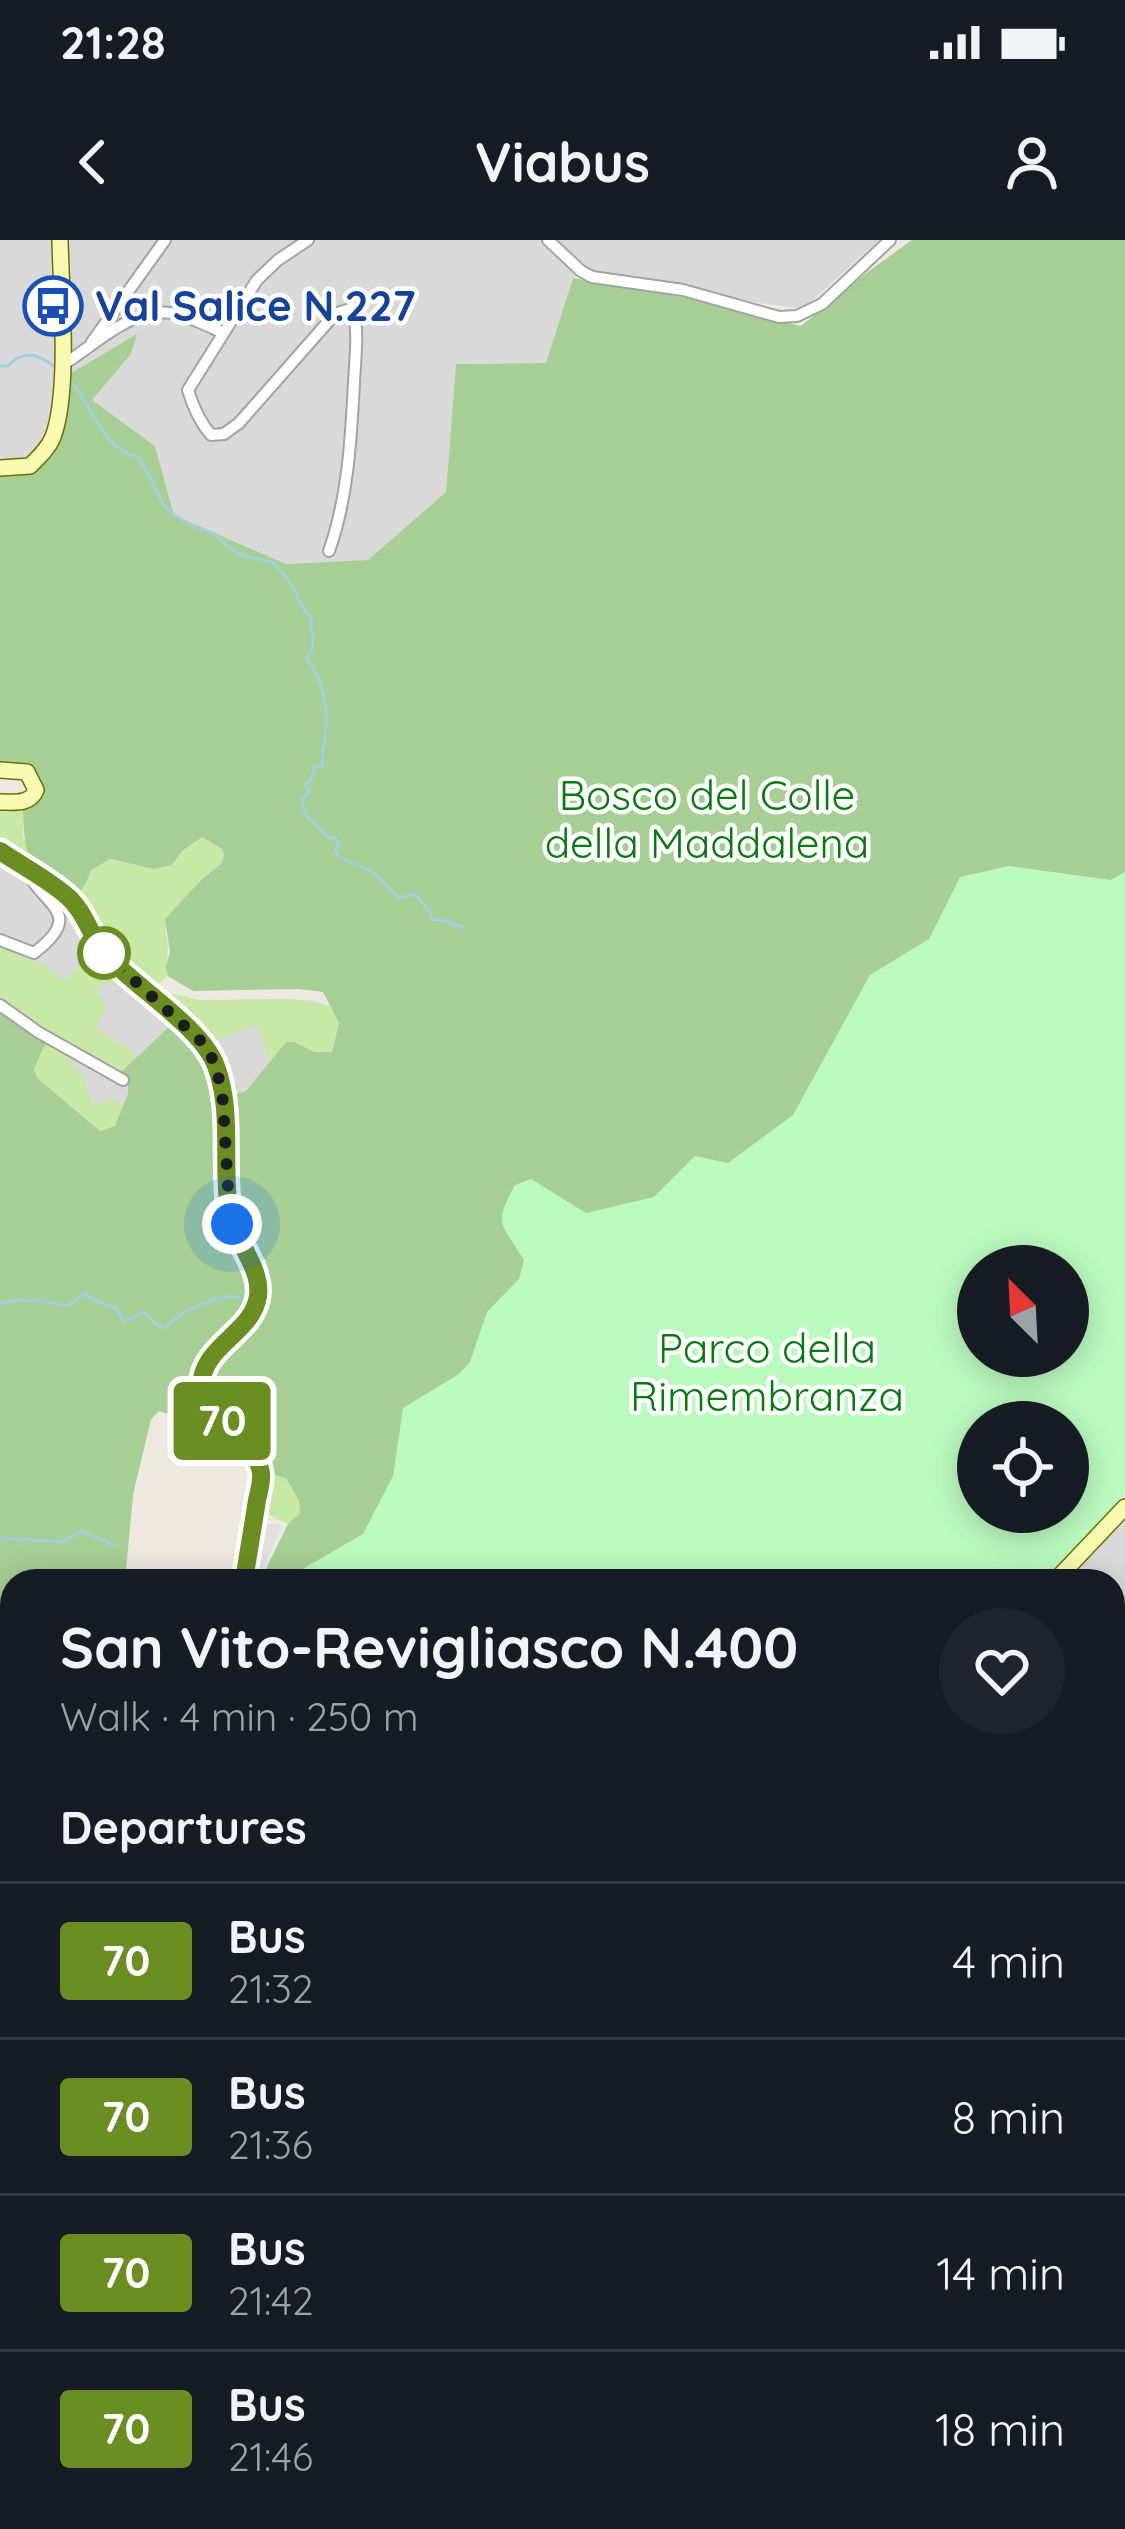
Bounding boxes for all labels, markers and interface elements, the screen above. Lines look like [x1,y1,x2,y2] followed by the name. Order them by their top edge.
[60,14,166,70] text: 21:28
[475,128,650,196] text: Viabus
[60,129,126,195] icon: back
[999,129,1065,195] icon: person
[22,275,84,337] bus stop icon: Val Salice N.227
[95,279,416,332] place label: Val Salice N.227
[545,768,869,869] park label: Bosco del Colle della Maddalena
[79,928,129,978] unlabelled marker
[202,1194,262,1254] your location
[957,1245,1089,1377] north arrow
[957,1245,1089,1533] map controls
[630,1321,904,1422] park label: Parco della Rimembranza
[168,1382,276,1460] line badge: 70
[198,1394,246,1447] text: 70
[957,1401,1089,1533] button: locate
[939,1608,1065,1734] button: heart
[60,1611,798,1682] text: San Vito-Revigliasco N.400
[60,1692,419,1741] text: Walk · 4 min · 250 m
[60,1799,307,1855] text: Departures
[228,1908,306,1964] text: Bus
[952,1933,1065,1989] text: 4 min
[102,1934,150,1987] text: 70
[228,1964,313,2013] text: 21:32
[228,2064,306,2120] text: Bus
[952,2089,1065,2145] text: 8 min
[102,2090,150,2143] text: 70
[228,2120,313,2169] text: 21:36
[228,2220,306,2276] text: Bus
[936,2245,1065,2301] text: 14 min
[102,2246,150,2299] text: 70
[228,2276,314,2325] text: 21:42
[228,2376,306,2432] text: Bus
[935,2401,1065,2457] text: 18 min
[102,2402,150,2455] text: 70
[228,2432,313,2481] text: 21:46

